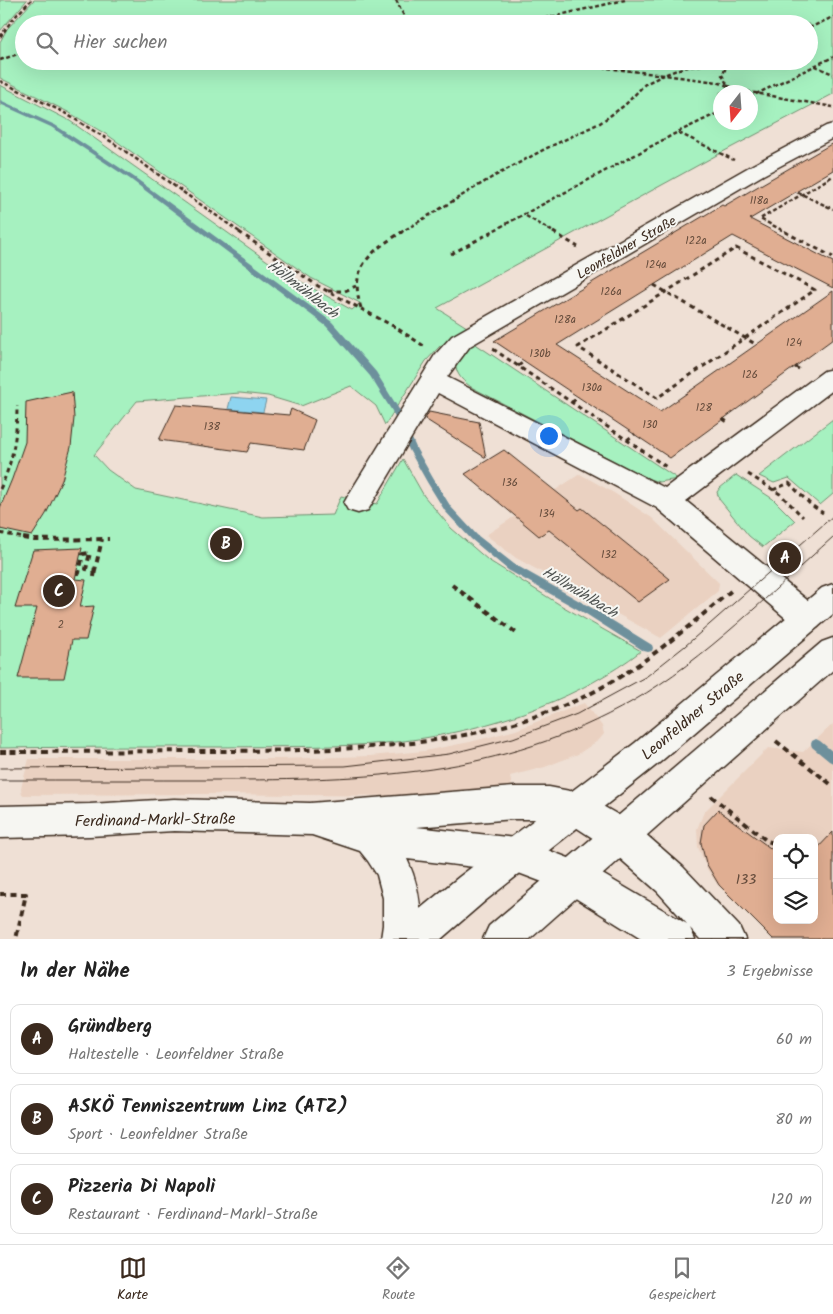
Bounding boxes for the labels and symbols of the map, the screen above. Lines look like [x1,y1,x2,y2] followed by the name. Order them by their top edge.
[713,85,758,130] north arrow
[750,192,768,210] house number: 118a
[572,210,681,285] street label: Leonfeldner Straße
[685,232,707,250] house number: 122a
[262,254,345,327] water label: Höllmühlbach
[645,256,667,274] house number: 124a
[600,283,622,301] house number: 126a
[554,311,576,329] house number: 128a
[786,334,802,352] house number: 124
[529,345,551,363] house number: 130b
[742,366,758,384] house number: 126
[582,379,602,397] house number: 130a
[696,399,713,417] house number: 128
[642,416,658,434] house number: 130
[204,418,221,436] house number: 138
[536,423,562,449] your location
[502,474,518,492] house number: 136
[539,505,555,523] house number: 134
[210,525,242,563] pin: B
[769,539,801,577] pin: A
[601,546,617,564] house number: 132
[537,561,624,626] water label: Höllmühlbach
[43,572,75,610] pin: C
[58,616,64,634] house number: 2
[636,665,750,767] street label: Leonfeldner Straße
[74,807,236,834] street label: Ferdinand-Markl-Straße
[736,869,756,891] house number: 133

